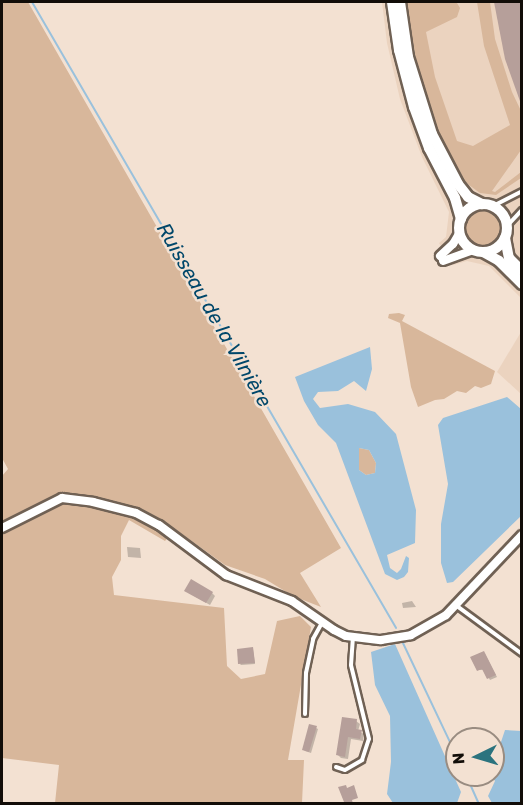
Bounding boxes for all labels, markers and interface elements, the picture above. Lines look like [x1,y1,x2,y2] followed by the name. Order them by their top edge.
[151,218,277,412] water label: Ruisseau de la Vilnière
[445,727,505,787] north arrow
[449,752,469,765] text: N

